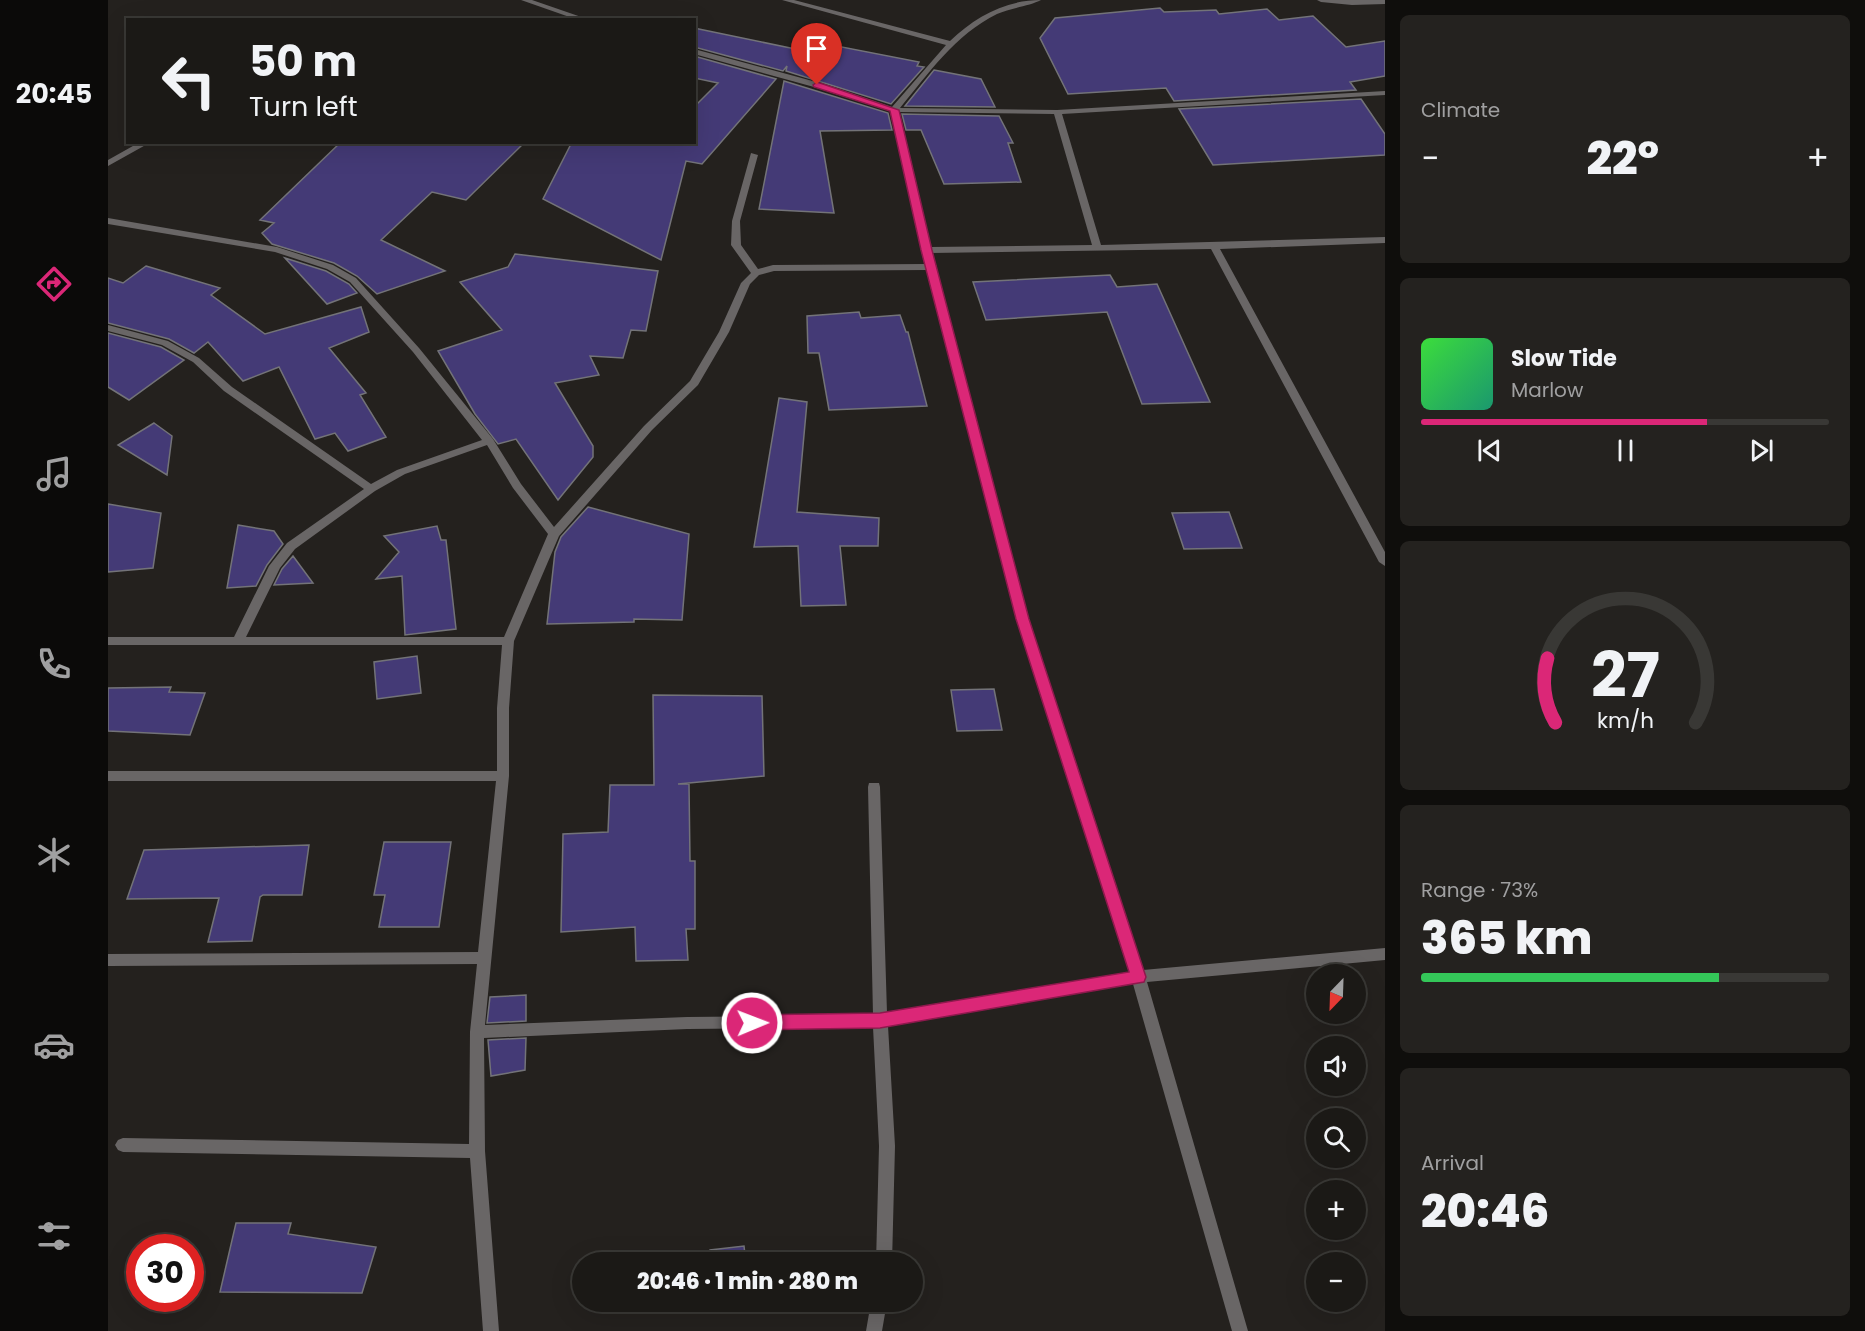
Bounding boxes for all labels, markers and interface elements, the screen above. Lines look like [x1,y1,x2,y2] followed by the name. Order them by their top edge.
[791,23,842,85] pin
[249,32,357,91] text: 50 m
[800,32,833,65] icon: arrive
[150,42,228,120] icon: left
[16,75,92,112] text: 20:45
[249,88,358,125] text: Turn left
[1421,96,1500,124] text: Climate
[1586,127,1659,190] text: 22°
[1421,135,1439,182] text: −
[1806,135,1829,182] text: +
[33,263,75,305] icon: directions
[1511,343,1617,374] text: Slow Tide
[1511,376,1583,404] text: Marlow
[1473,434,1506,467] icon: previous
[1609,434,1642,467] icon: pause
[1745,434,1778,467] icon: next
[33,453,75,495] icon: music
[1590,631,1660,719] text: 27
[33,643,75,685] icon: phone
[1596,705,1654,736] text: km/h
[33,834,75,876] icon: climate
[1421,876,1538,904] text: Range · 73%
[1421,907,1592,970] text: 365 km
[1306,964,1366,1024] north arrow
[1306,964,1366,1312] map controls
[720,991,784,1055] position arrow
[33,1024,75,1066] icon: car
[1306,1036,1366,1096] button: sound
[1306,1108,1366,1168] button: search
[1421,1149,1484,1177] text: Arrival
[1306,1180,1366,1240] button: +
[1421,1180,1549,1243] text: 20:46
[33,1215,75,1257] icon: filters
[126,1234,204,1312] speed limit sign: 30
[1306,1252,1366,1312] button: −
[637,1266,858,1297] text: 20:46 · 1 min · 280 m

